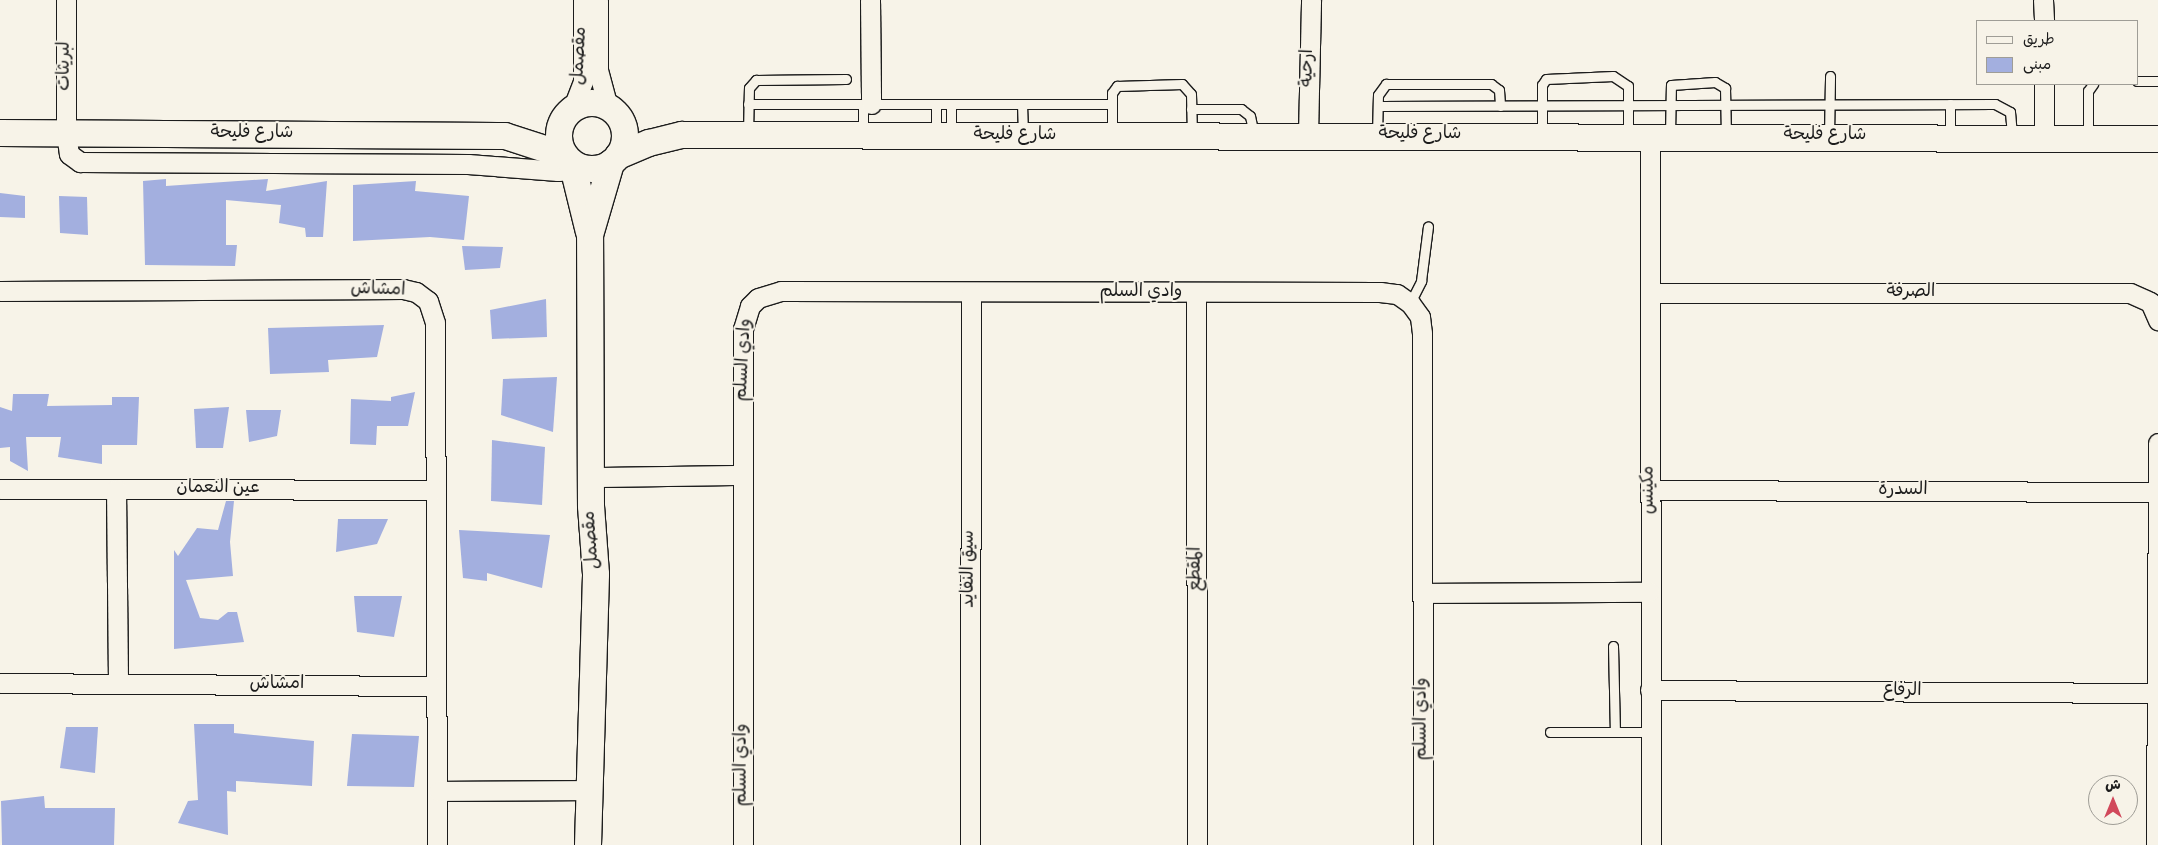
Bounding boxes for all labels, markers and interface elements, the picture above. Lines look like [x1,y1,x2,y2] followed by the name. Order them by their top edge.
[1976,20,2138,85] legend
[569,26,593,86] street label: مقصمل
[2023,30,2055,52] text: طريق
[55,41,77,91] street label: لبريثات
[1298,49,1320,87] street label: ارحية
[2023,55,2051,77] text: مبنى
[210,123,294,145] street label: شارع فليحة
[1378,124,1462,146] street label: شارع فليحة
[973,125,1057,147] street label: شارع فليحة
[1783,125,1867,147] street label: شارع فليحة
[350,279,406,303] street label: امشاش
[1100,282,1182,304] street label: وادي السلم
[1886,282,1936,304] street label: الصرفة
[732,318,758,402] street label: وادي السلم
[1639,466,1661,514] street label: مكينس
[176,478,260,500] street label: عين النعمان
[1878,480,1928,502] street label: السدرة
[580,510,606,570] street label: مقصمل
[959,530,981,608] street label: سيق النفايد
[1186,547,1208,591] street label: المقطع
[250,674,304,696] street label: امشاش
[1412,678,1434,760] street label: وادي السلم
[1882,681,1922,703] street label: الرفاع
[732,724,754,806] street label: وادي السلم
[2088,775,2138,825] north arrow
[2105,776,2121,796] text: ش

